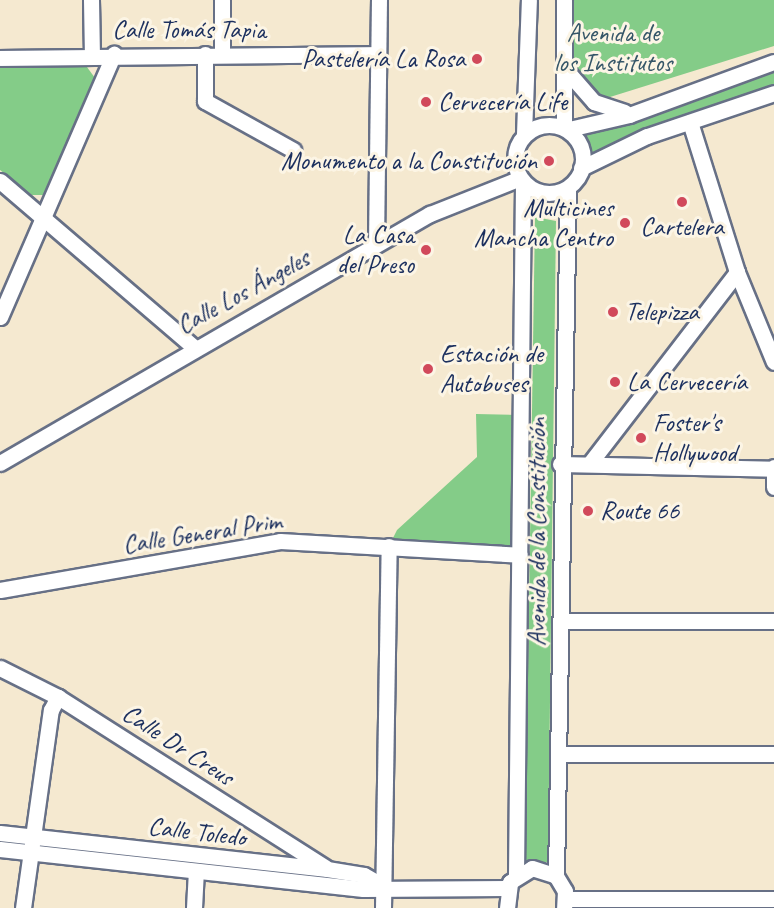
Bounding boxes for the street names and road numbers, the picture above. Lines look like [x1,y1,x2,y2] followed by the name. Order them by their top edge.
[112,14,266,46] street label: Calle Tomás Tapia
[171,243,315,341] street label: Calle Los Ángeles
[521,417,553,647] street label: Avenida de la Constitución
[120,505,284,561] street label: Calle General Prim
[116,697,240,793] street label: Calle Dr Creus
[146,811,248,853] street label: Calle Toledo

